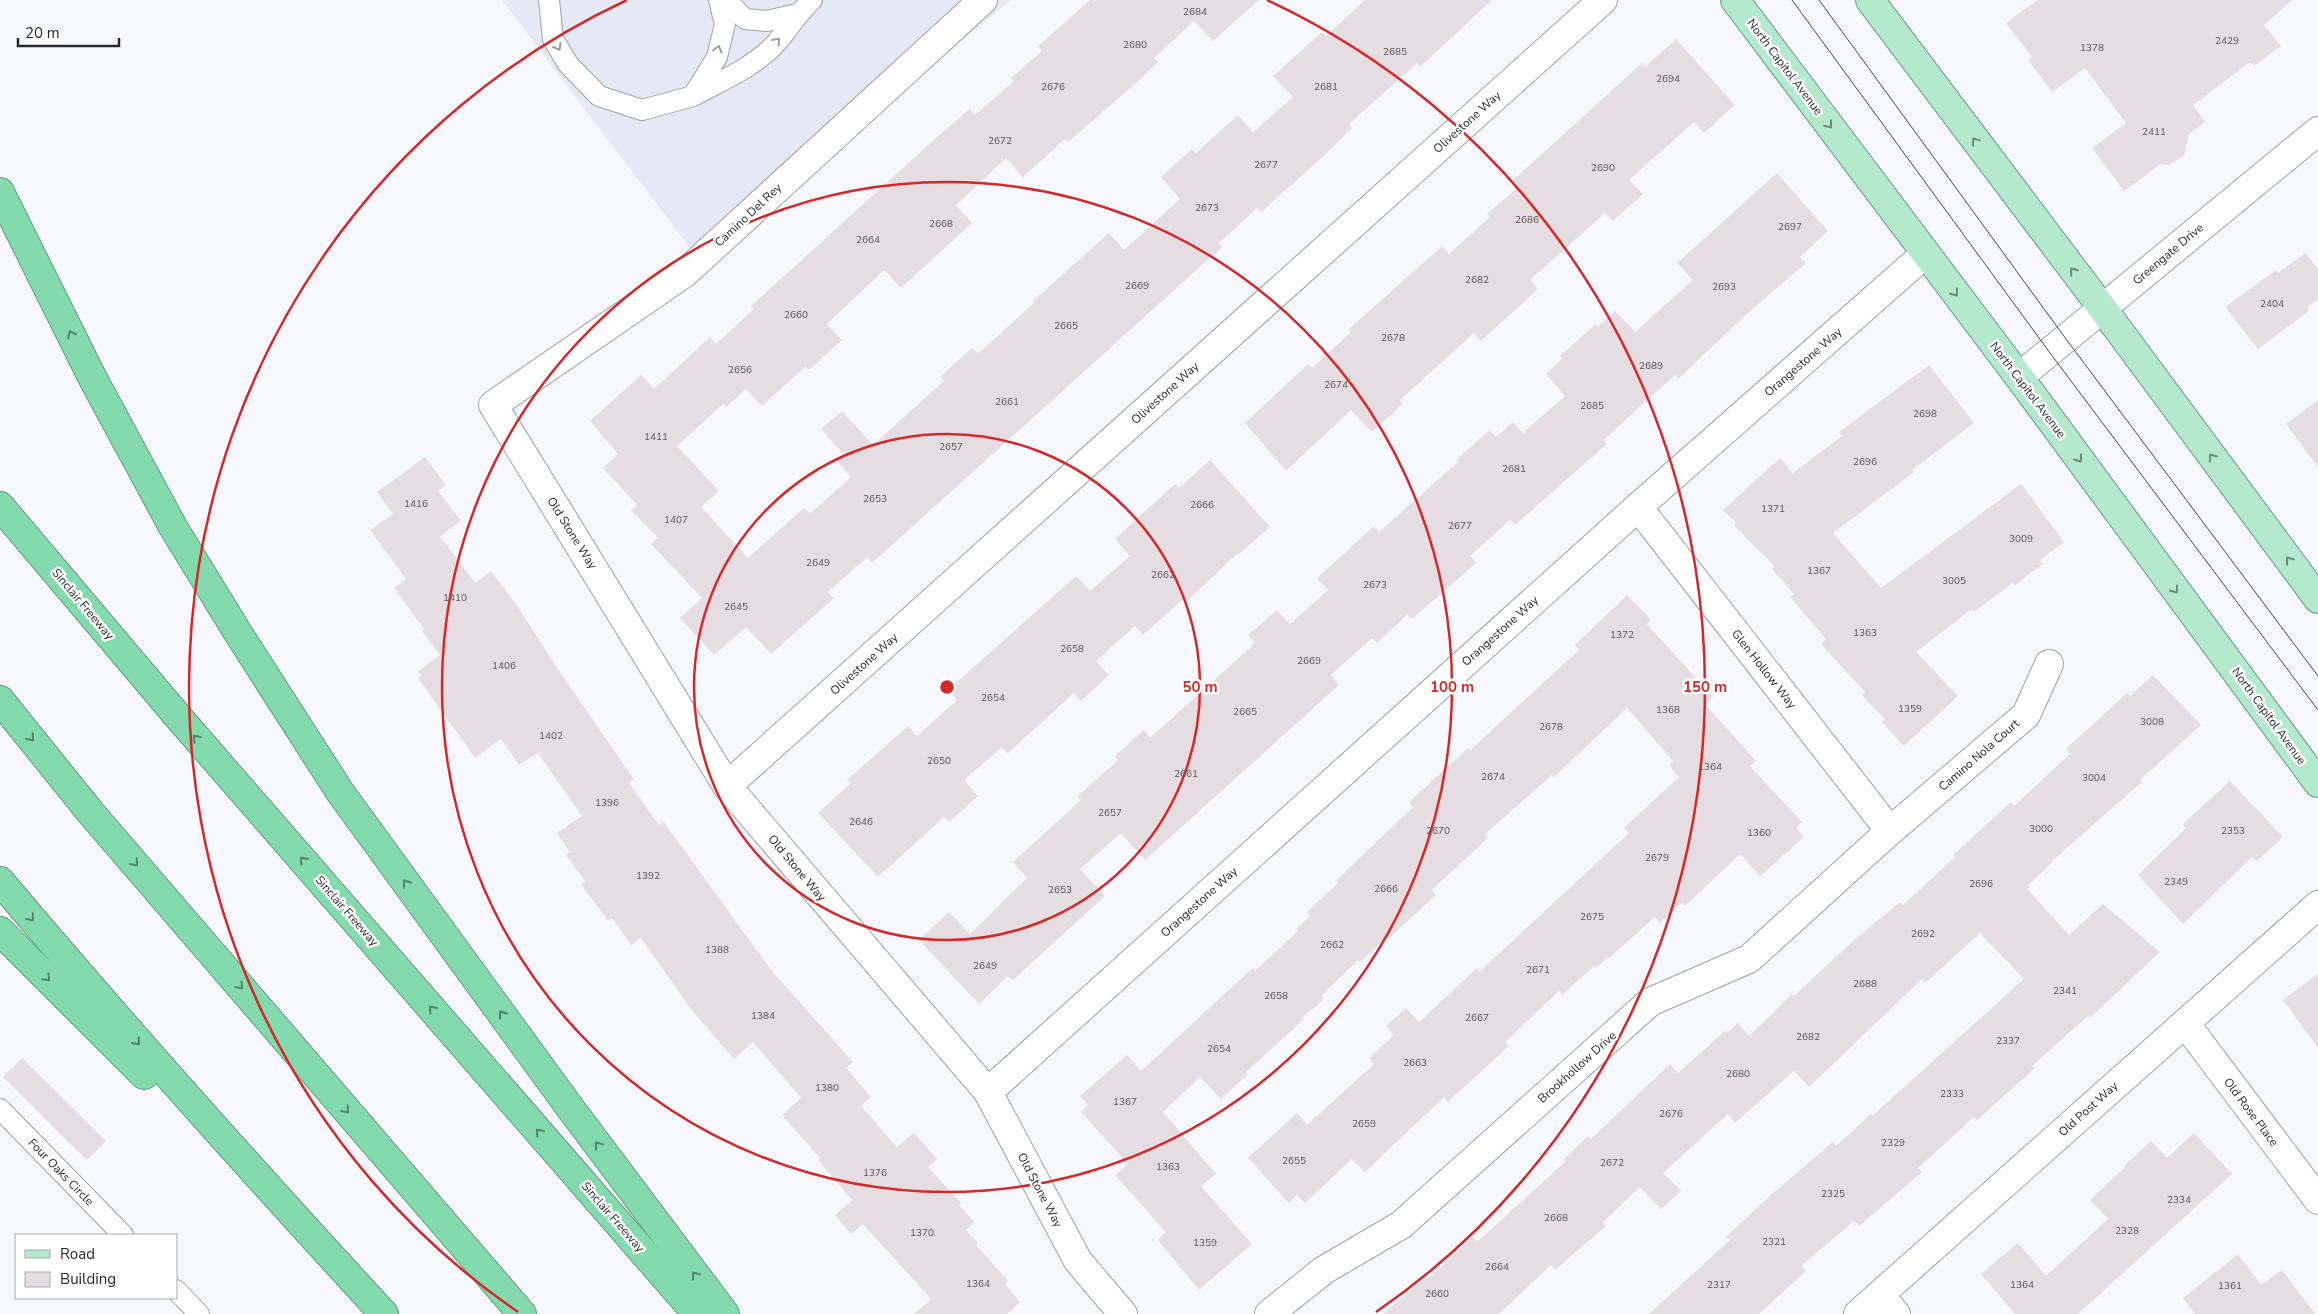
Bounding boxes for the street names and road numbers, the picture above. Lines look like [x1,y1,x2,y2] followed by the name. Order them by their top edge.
[1744,16,1826,118] street label: North Capitol Avenue
[1430,87,1505,157] street label: Olivestone Way
[711,179,786,250] street label: Camino Del Rey
[2129,220,2207,288] street label: Greengate Drive
[1761,323,1846,400] street label: Orangestone Way
[1987,339,2069,441] street label: North Capitol Avenue
[1128,358,1203,428] street label: Olivestone Way
[543,494,601,573] street label: Old Stone Way
[48,565,118,644] street label: Sinclair Freeway
[1458,592,1542,670] street label: Orangestone Way
[1728,626,1800,712] street label: Glen Hollow Way
[827,629,902,699] street label: Olivestone Way
[2228,664,2310,768] street label: North Capitol Avenue
[1935,715,2023,795] street label: Camino Nola Court
[764,831,830,905] street label: Old Stone Way
[1157,863,1241,941] street label: Orangestone Way
[312,872,383,950] street label: Sinclair Freeway
[1534,1027,1620,1107] street label: Brookhollow Drive
[2220,1074,2282,1150] street label: Old Rose Place
[2055,1077,2122,1140] street label: Old Post Way
[25,1135,97,1209] street label: Four Oaks Circle
[1014,1150,1067,1231] street label: Old Stone Way
[578,1178,649,1256] street label: Sinclair Freeway

